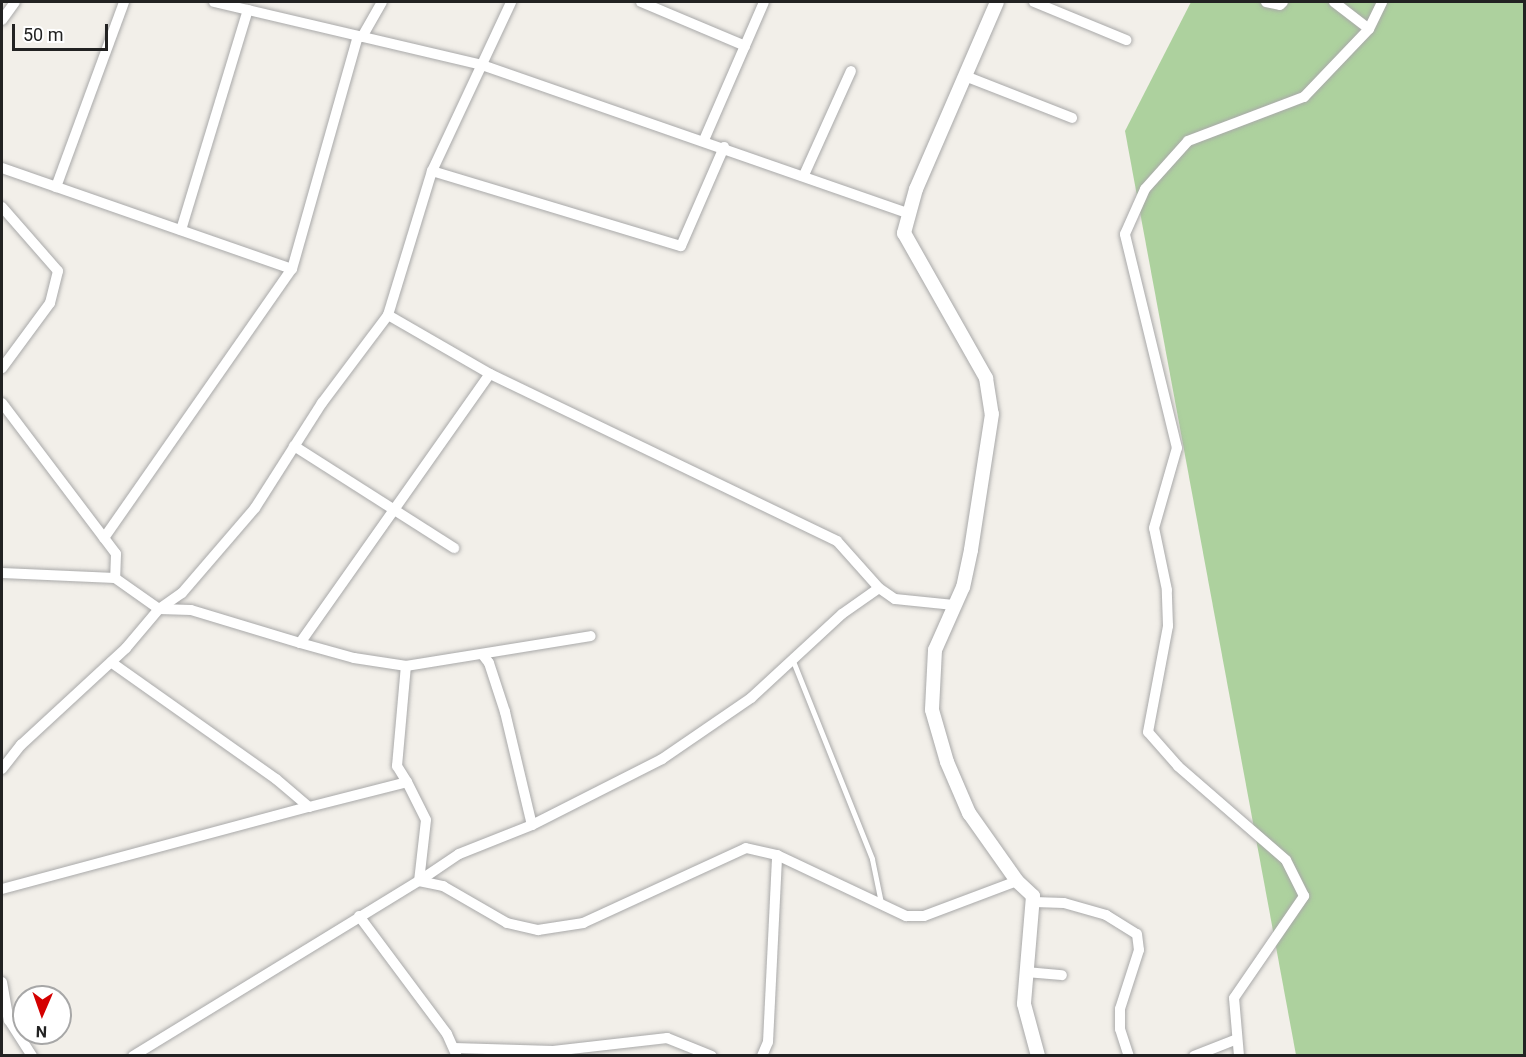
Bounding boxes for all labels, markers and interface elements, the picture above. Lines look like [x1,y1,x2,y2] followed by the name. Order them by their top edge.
[15,12,111,50] scale bar
[23,24,63,45] text: 50 m
[12,985,72,1045] north arrow
[35,1022,47,1041] text: N

